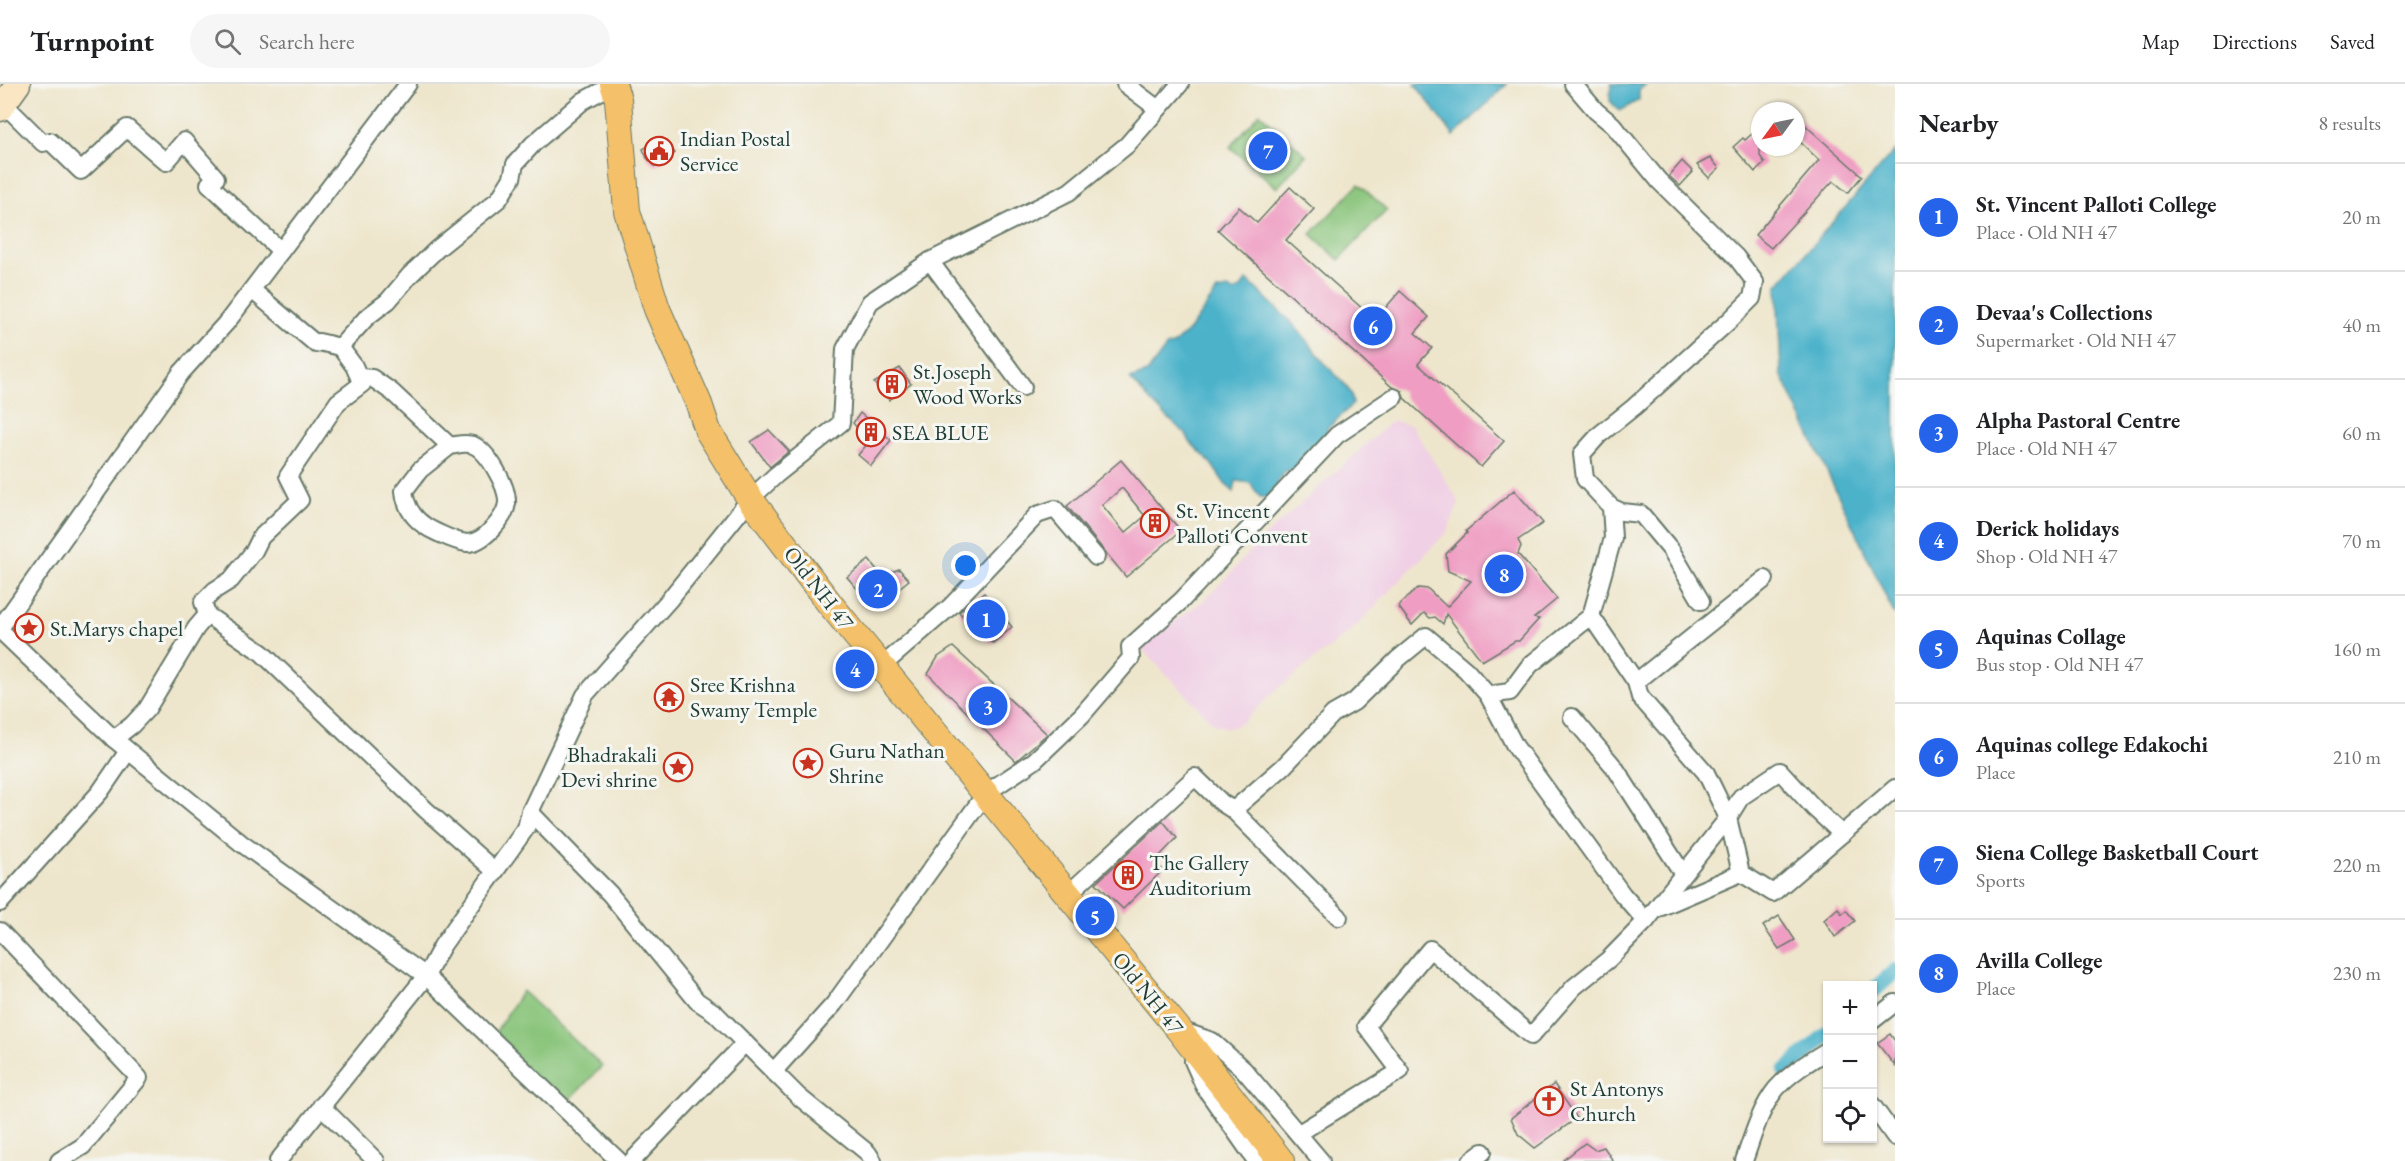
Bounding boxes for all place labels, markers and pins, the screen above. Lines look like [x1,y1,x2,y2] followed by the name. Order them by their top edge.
[680,124,790,178] place label: Indian Postal Service
[1248,128,1288,174] pin: 7
[643,135,675,167] public building icon: Indian Postal Service
[1354,304,1392,348] pin: 6
[913,357,1022,411] place label: St.Joseph Wood Works
[876,368,908,400] building icon: St.Joseph Wood Works
[855,416,887,448] building icon: SEA BLUE
[892,418,989,447] place label: SEA BLUE
[1176,496,1308,550] place label: St. Vincent Palloti Convent
[1139,507,1171,539] building icon: St. Vincent Palloti Convent
[1484,552,1524,596] pin: 8
[858,566,898,612] pin: 2
[966,596,1006,642] pin: 1
[13,612,45,644] place icon: St.Marys chapel
[50,614,183,643] place label: St.Marys chapel
[836,646,874,692] pin: 4
[690,670,818,724] place label: Sree Krishna Swamy Temple
[653,681,685,713] temple icon: Sree Krishna Swamy Temple
[968,684,1008,728] pin: 3
[829,736,945,790] place label: Guru Nathan Shrine
[561,740,657,794] place label: Bhadrakali Devi shrine
[792,747,824,779] place icon: Guru Nathan Shrine
[662,751,694,783] place icon: Bhadrakali Devi shrine
[1148,848,1252,902] place label: The Gallery Auditorium
[1112,859,1144,891] building icon: The Gallery Auditorium
[1076,894,1114,938] pin: 5
[1570,1074,1664,1128] place label: St Antonys Church
[1533,1085,1565,1117] church icon: St Antonys Church

